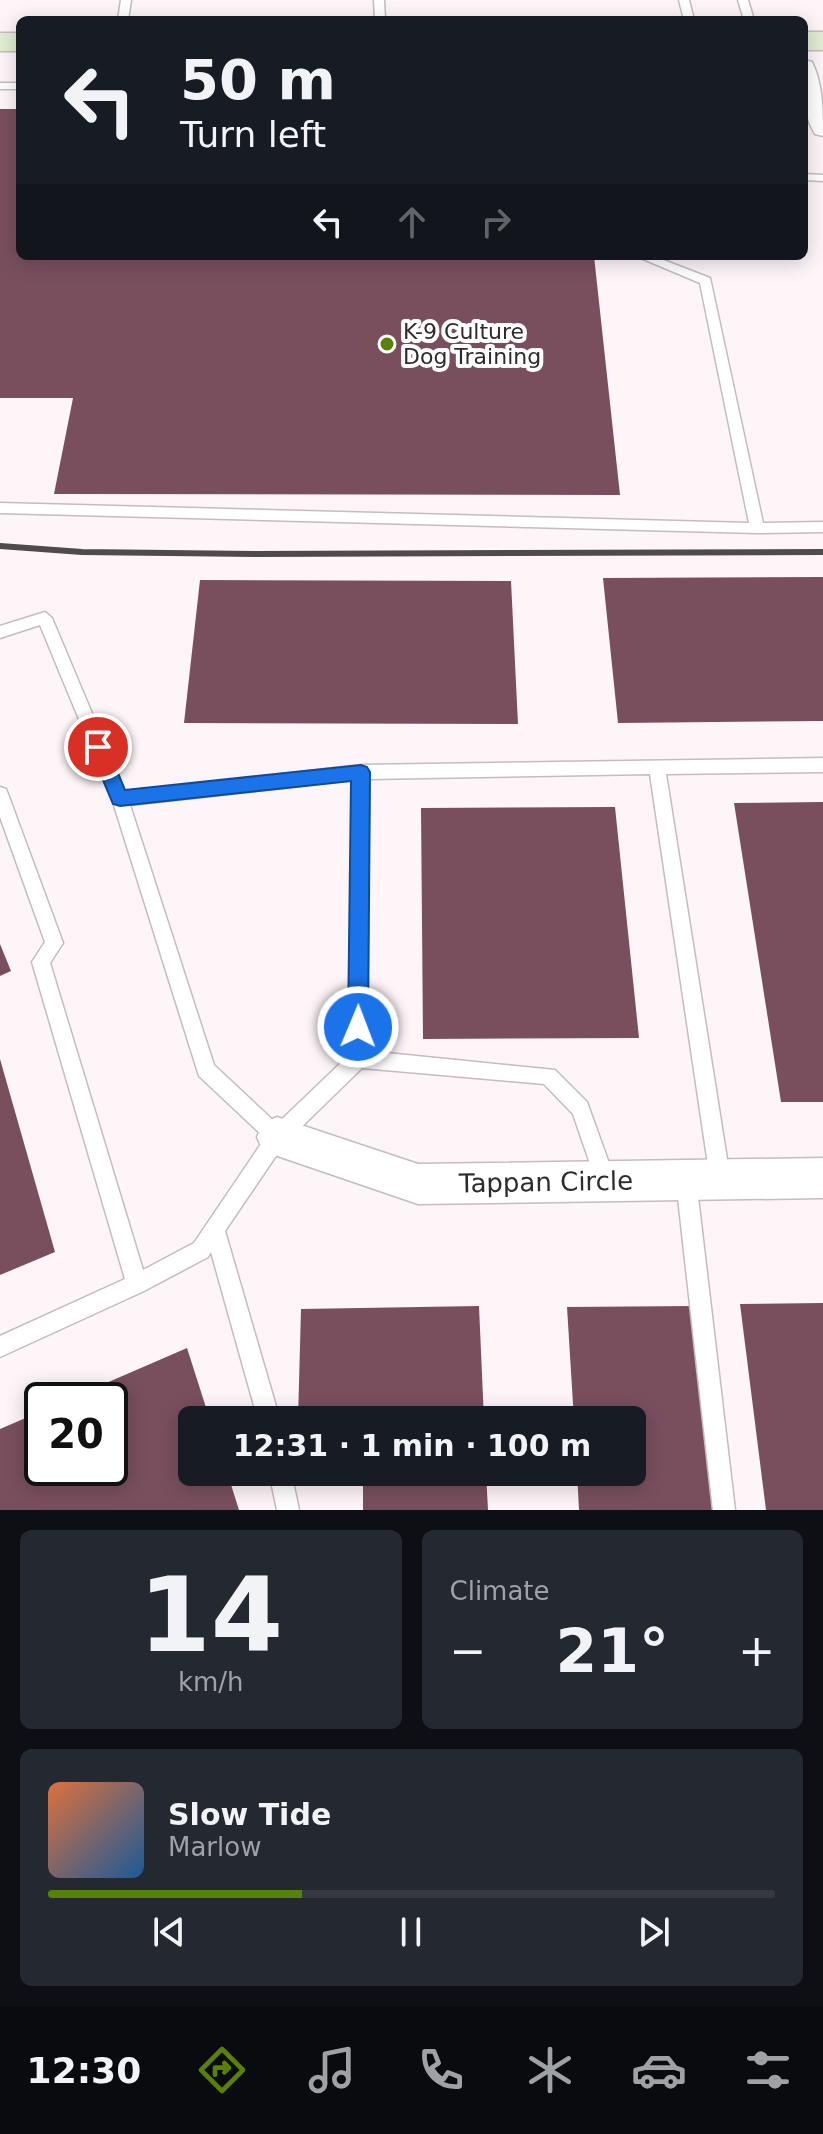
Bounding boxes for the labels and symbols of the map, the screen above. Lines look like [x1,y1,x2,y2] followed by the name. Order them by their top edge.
[403,319,541,369] place label: K-9 Culture Dog Training
[378,335,396,353] marker: K-9 Culture Dog Training
[64,713,132,781] pin
[316,985,400,1069] position arrow
[458,1165,633,1199] street label: Tappan Circle
[24,1382,128,1486] speed limit sign: 20

